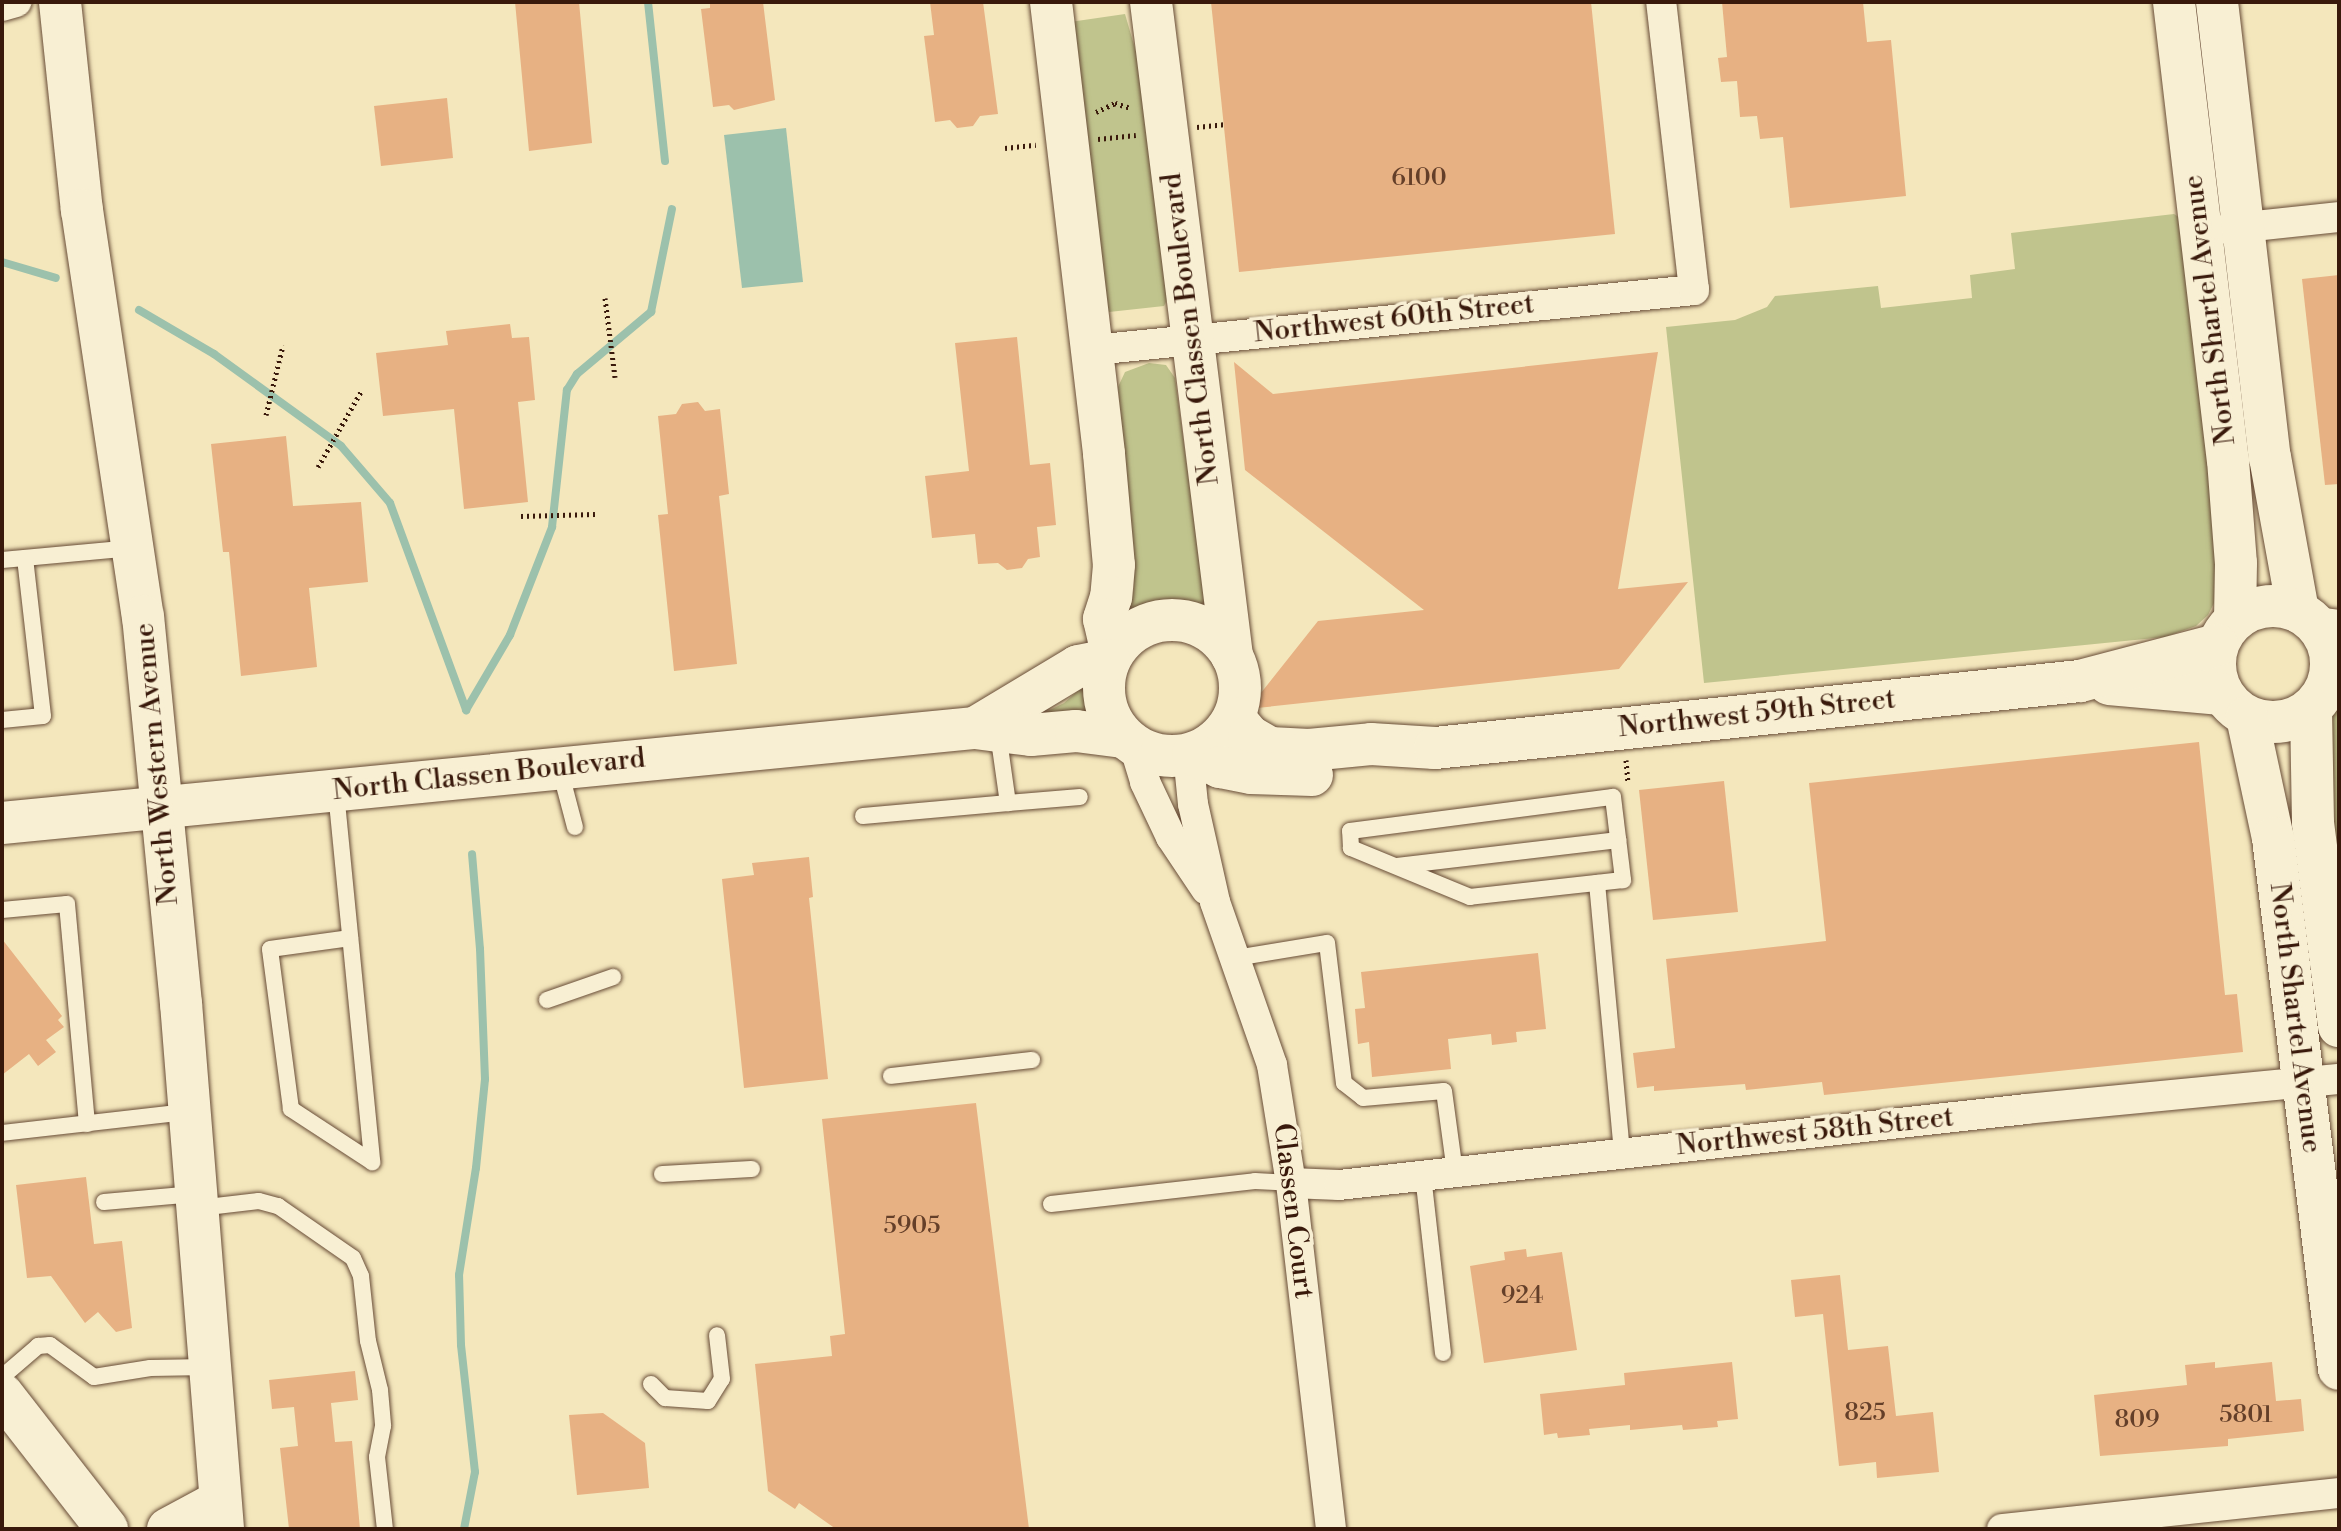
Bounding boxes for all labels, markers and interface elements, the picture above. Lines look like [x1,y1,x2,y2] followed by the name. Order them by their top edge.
[1391,165,1447,193] house number: 6100
[1155,171,1227,487] street label: North Classen Boulevard
[2177,173,2243,447] street label: North Shartel Avenue
[1252,288,1536,350] street label: Northwest 60th Street
[128,621,186,907] street label: North Western Avenue
[1617,683,1897,745] street label: Northwest 59th Street
[331,742,647,808] street label: North Classen Boulevard
[2262,881,2328,1155] street label: North Shartel Avenue
[1675,1101,1955,1163] street label: Northwest 58th Street
[1266,1121,1320,1301] street label: Classen Court
[884,1213,940,1241] house number: 5905
[1501,1283,1543,1311] house number: 924
[1844,1400,1886,1428] house number: 825
[2219,1402,2273,1430] house number: 5801
[2114,1407,2160,1435] house number: 809

